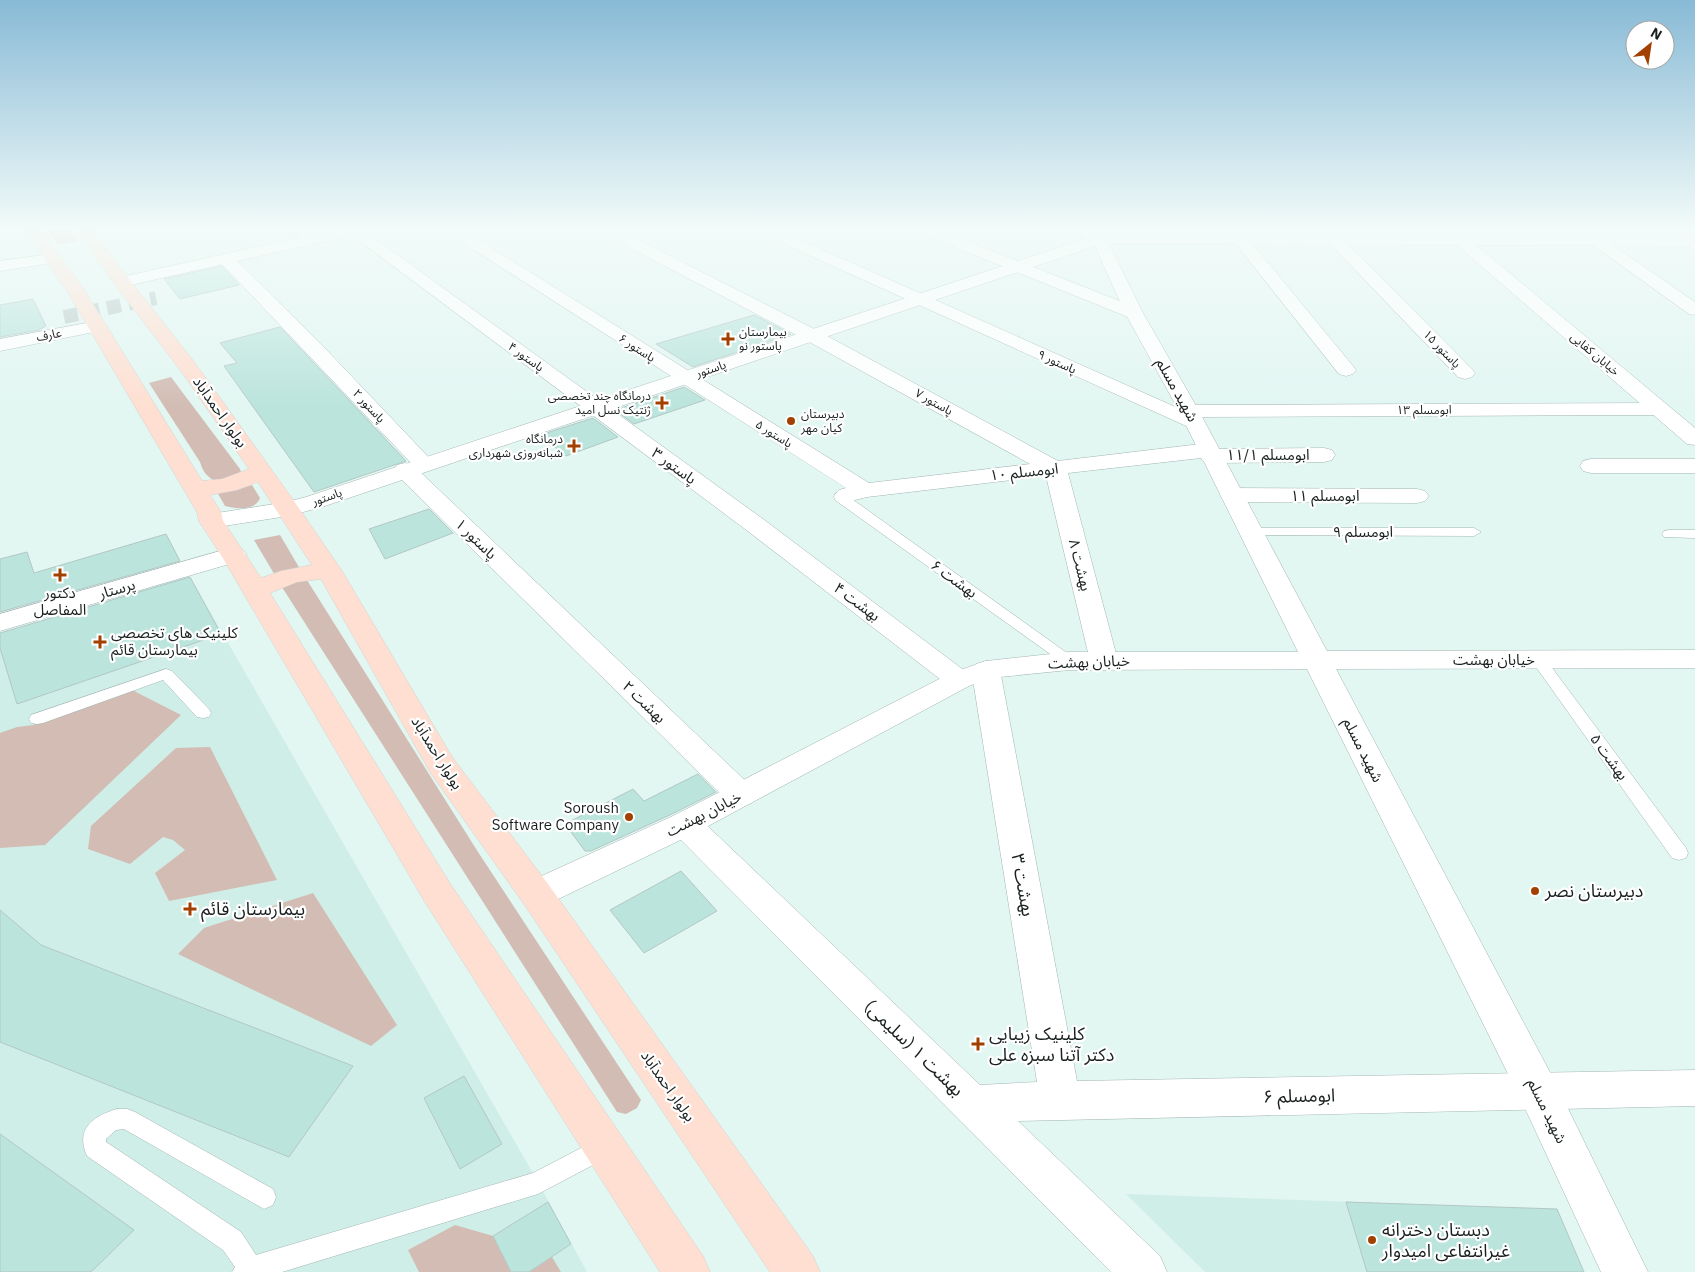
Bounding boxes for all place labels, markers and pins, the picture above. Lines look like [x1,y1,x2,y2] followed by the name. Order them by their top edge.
[739,324,787,354] place label: بیمارستان پاستور نو
[721,332,735,346] marker: بیمارستان پاستور نو
[548,388,651,417] place label: درمانگاه چند تخصصی ژنتیک نسل امید
[655,396,669,410] marker: درمانگاه چند تخصصی ژنتیک نسل امید
[800,406,845,435] place label: دبیرستان کیان مهر
[785,415,797,427] marker: دبیرستان کیان مهر
[469,431,563,460] place label: درمانگاه شبانه‌روزی شهرداری
[567,439,581,453] marker: درمانگاه شبانه‌روزی شهرداری
[53,568,67,582] marker: دكتور المفاصل
[34,583,86,619] place label: دكتور المفاصل
[111,623,238,661] place label: کلینیک های تخصصی بیمارستان قائم
[93,635,107,649] marker: کلینیک های تخصصی بیمارستان قائم
[492,798,620,834] place label: Soroush Software Company
[623,811,635,823] marker: Soroush Software Company
[1544,879,1643,902] place label: دبیرستان نصر
[1529,885,1541,897] marker: دبیرستان نصر
[201,897,305,922] place label: بیمارستان قائم
[183,902,197,916] marker: بیمارستان قائم
[989,1022,1114,1066] place label: کلینیک زیبایی دکتر آتنا سبزه علی
[971,1037,985,1051] marker: کلینیک زیبایی دکتر آتنا سبزه علی
[1381,1218,1510,1262] place label: دبستان دخترانه غیرانتفاعی امیدوار
[1366,1234,1378,1246] marker: دبستان دخترانه غیرانتفاعی امیدوار

